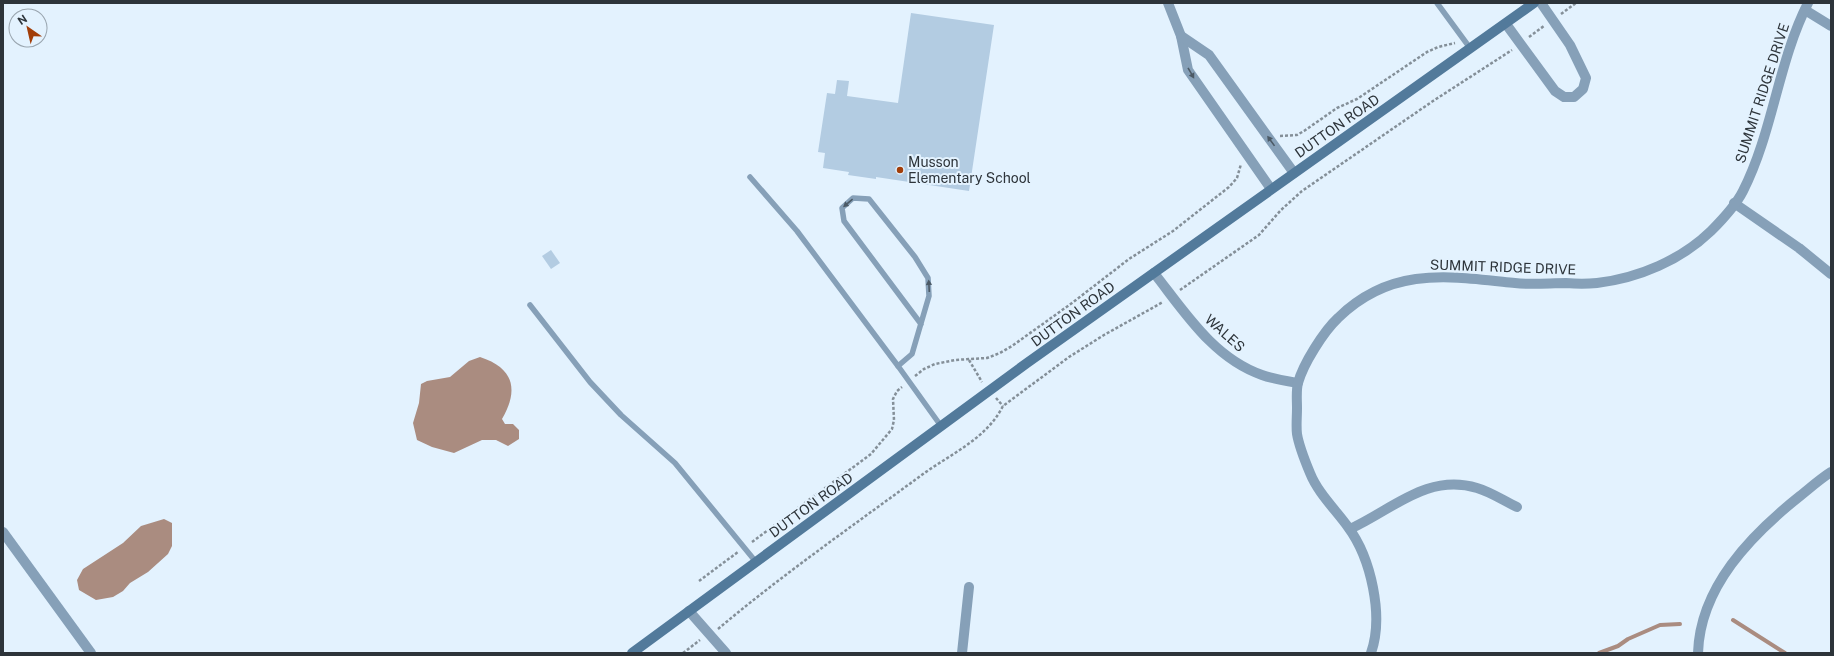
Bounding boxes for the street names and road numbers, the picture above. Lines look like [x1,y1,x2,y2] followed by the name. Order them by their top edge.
[1732,21,1792,165] street label: SUMMIT RIDGE DRIVE
[1292,91,1382,161] street label: DUTTON ROAD
[1430,256,1576,278] street label: SUMMIT RIDGE DRIVE
[1028,278,1118,350] street label: DUTTON ROAD
[1202,311,1248,355] street label: WALES
[766,469,856,541] street label: DUTTON ROAD

